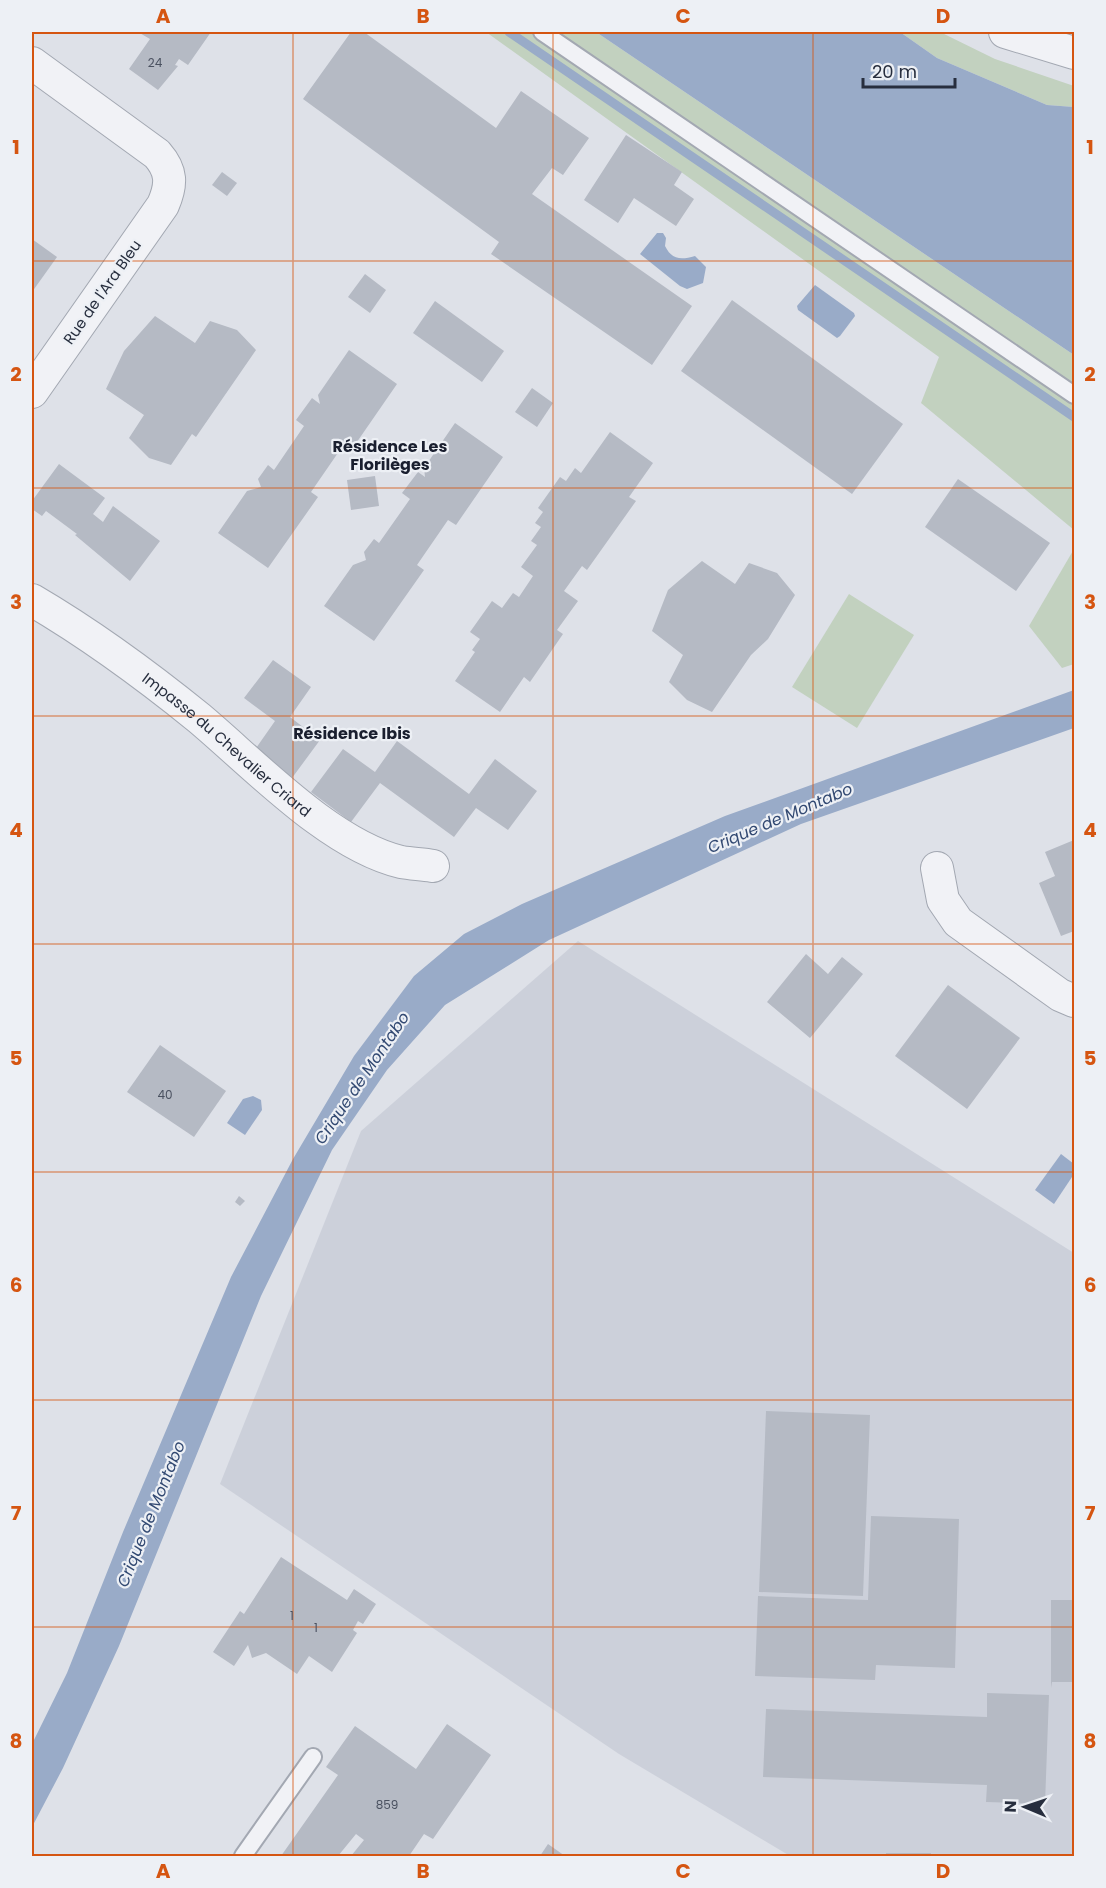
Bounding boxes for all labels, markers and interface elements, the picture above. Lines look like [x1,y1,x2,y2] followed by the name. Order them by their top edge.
[156,2,171,30] text: A
[416,2,430,30] text: B
[675,2,691,30] text: C
[936,2,950,30] text: D
[863,51,954,89] scale bar
[148,54,163,71] house number: 24
[872,59,917,84] text: 20 m
[12,133,20,161] text: 1
[1086,133,1094,161] text: 1
[58,236,146,348] street label: Rue de l'Ara Bleu
[10,360,22,388] text: 2
[1084,360,1096,388] text: 2
[333,435,447,476] district label: Résidence Les Florilèges
[10,588,22,616] text: 3
[1084,588,1096,616] text: 3
[138,667,316,821] street label: Impasse du Chevalier Criard
[293,722,411,745] district label: Résidence Ibis
[704,777,856,859] water label: Crique de Montabo
[9,816,23,844] text: 4
[1083,816,1097,844] text: 4
[309,1007,415,1149] water label: Crique de Montabo
[10,1044,23,1072] text: 5
[1084,1044,1097,1072] text: 5
[157,1086,173,1103] house number: 40
[10,1271,22,1299] text: 6
[1084,1271,1096,1299] text: 6
[111,1438,191,1590] water label: Crique de Montabo
[11,1499,22,1527] text: 7
[1085,1499,1096,1527] text: 7
[290,1607,294,1624] house number: 1
[314,1619,318,1636] house number: 1
[10,1727,22,1755] text: 8
[1084,1727,1096,1755] text: 8
[995,1777,1055,1837] north arrow
[376,1796,398,1813] house number: 859
[999,1800,1022,1813] text: N
[156,1857,171,1885] text: A
[416,1857,430,1885] text: B
[675,1857,691,1885] text: C
[936,1857,950,1885] text: D

